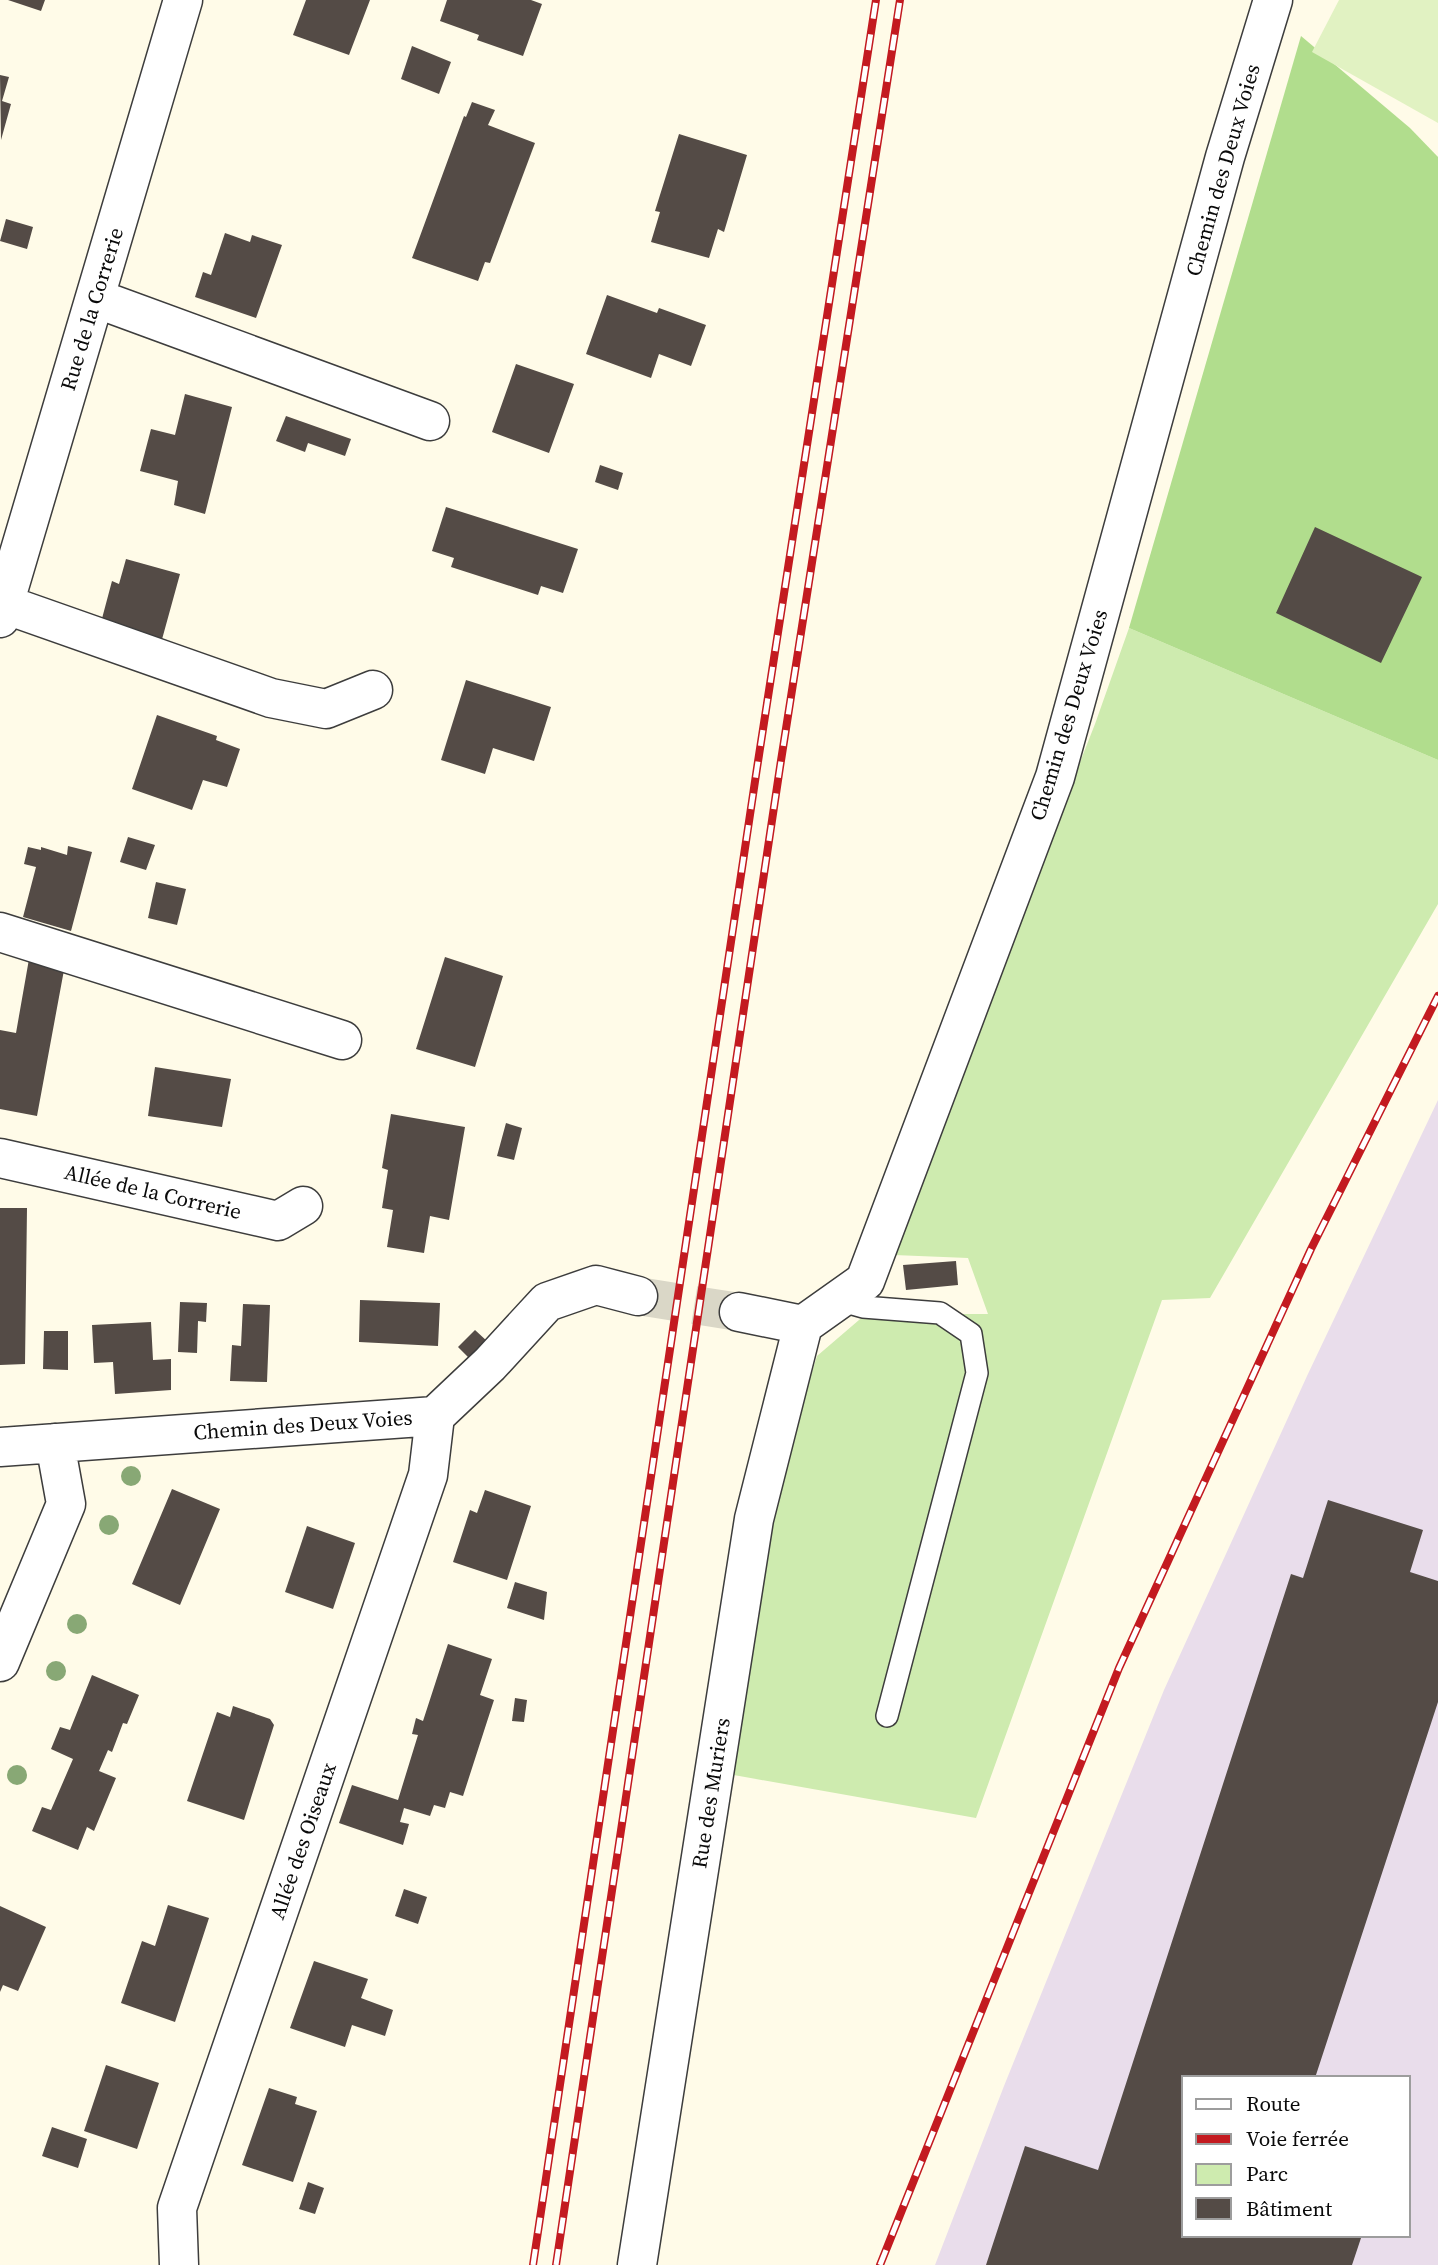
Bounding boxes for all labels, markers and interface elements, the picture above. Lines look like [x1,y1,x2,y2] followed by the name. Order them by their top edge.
[1178,60,1267,279] street label: Chemin des Deux Voies
[53,224,130,394] street label: Rue de la Correrie
[1023,606,1114,824] street label: Chemin des Deux Voies
[62,1157,244,1226] street label: Allée de la Correrie
[192,1402,413,1447] street label: Chemin des Deux Voies
[684,1716,737,1870] street label: Rue des Muriers
[262,1759,343,1923] street label: Allée des Oiseaux
[1182,2076,1410,2237] legend
[1246,2089,1301,2118] text: Route
[1246,2124,1349,2153] text: Voie ferrée
[1246,2159,1288,2188] text: Parc
[1246,2194,1332,2223] text: Bâtiment

